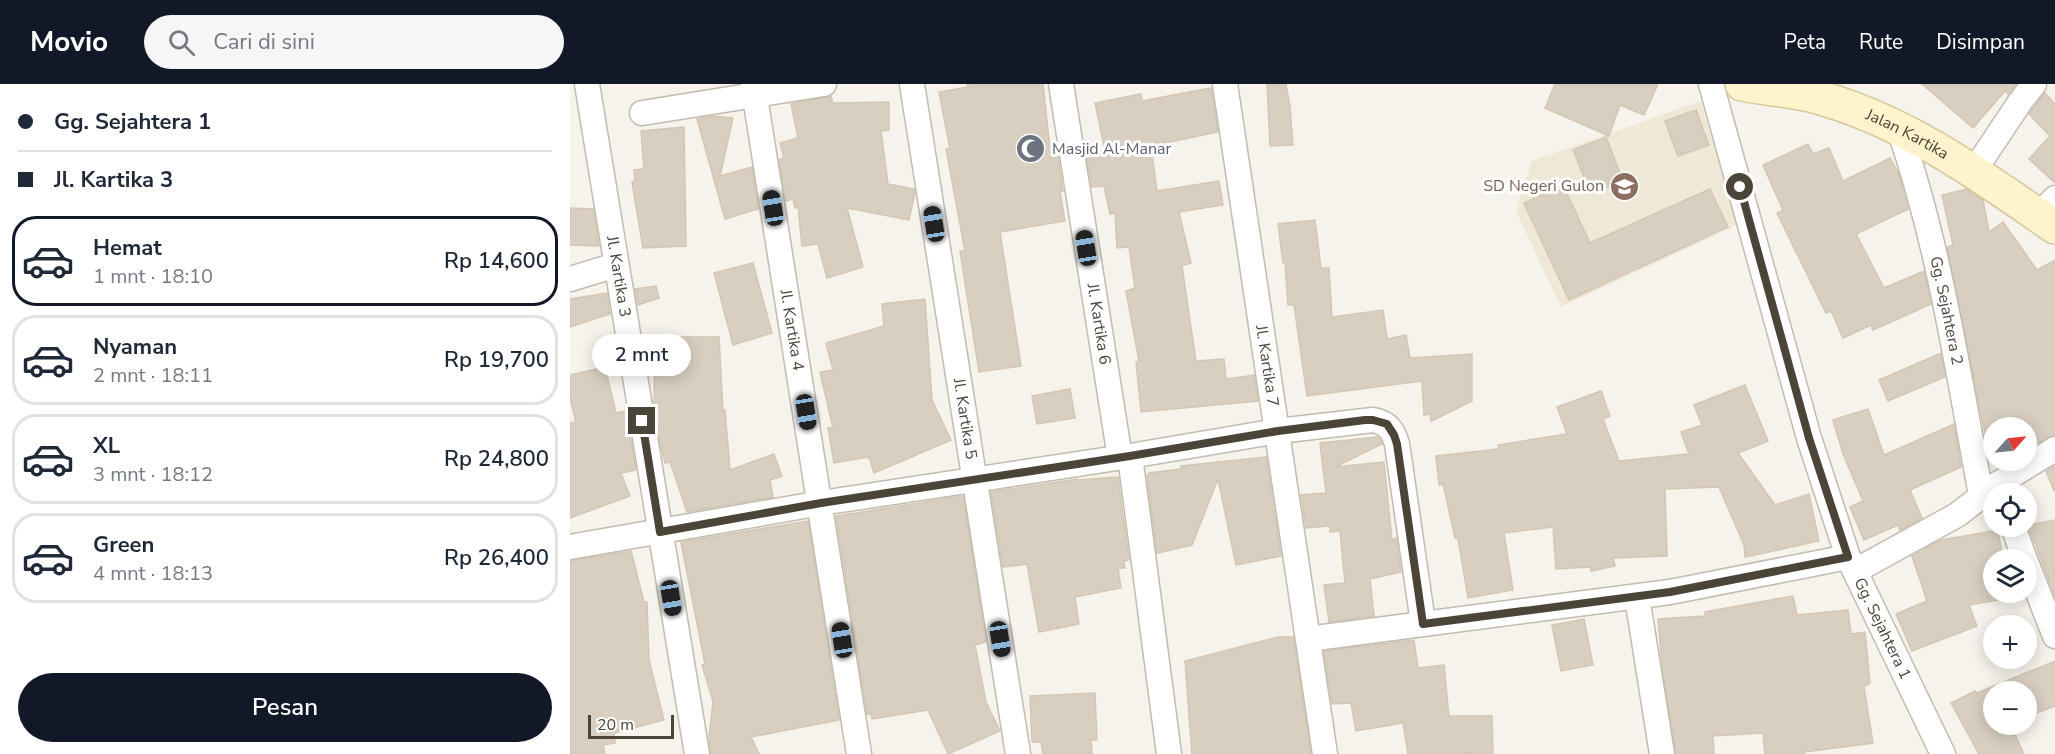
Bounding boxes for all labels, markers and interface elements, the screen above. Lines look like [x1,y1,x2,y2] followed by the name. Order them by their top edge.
[144,15,564,69] search box
[30,23,108,61] text: Movio
[165,26,198,59] icon: search
[213,27,315,57] text: Cari di sini
[1784,28,1826,56] text: Peta
[1859,28,1903,56] text: Rute
[1936,28,2025,56] text: Disimpan
[1862,103,1953,165] street label: Jalan Kartika
[54,107,211,137] text: Gg. Sejahtera 1
[1015,133,1047,165] mosque icon: Masjid Al-Manar
[1052,138,1172,160] place label: Masjid Al-Manar
[54,165,173,195] text: Jl. Kartika 3
[1609,170,1641,202] school or university icon: SD Negeri Gulon
[1726,173,1753,200] route start
[1483,175,1604,197] place label: SD Negeri Gulon
[761,189,785,227] car
[922,205,946,243] car
[1074,229,1098,267] car
[93,233,162,263] text: Hemat
[601,233,636,319] street label: Jl. Kartika 3
[21,234,75,288] icon: car
[444,246,549,276] text: Rp 14,600
[1924,254,1968,367] street label: Gg. Sejahtera 2
[93,263,213,290] text: 1 mnt · 18:10
[1081,281,1116,366] street label: Jl. Kartika 6
[774,287,809,373] street label: Jl. Kartika 4
[1250,323,1284,408] street label: Jl. Kartika 7
[93,332,177,362] text: Nyaman
[21,333,75,387] icon: car
[592,334,692,376] callout: 2 mnt
[615,341,668,368] text: 2 mnt
[444,345,549,375] text: Rp 19,700
[93,362,213,389] text: 2 mnt · 18:11
[948,376,982,461] street label: Jl. Kartika 5
[794,393,818,431] car
[628,407,655,434] route end
[1983,417,2037,471] north arrow
[1983,417,2037,735] map controls
[93,431,120,461] text: XL
[21,432,75,486] icon: car
[444,444,549,474] text: Rp 24,800
[93,461,213,488] text: 3 mnt · 18:12
[1983,483,2037,537] button: locate
[93,530,154,560] text: Green
[21,531,75,585] icon: car
[444,543,549,573] text: Rp 26,400
[1983,549,2037,603] button: layers
[93,560,213,587] text: 4 mnt · 18:13
[1849,574,1916,683] street label: Gg. Sejahtera 1
[659,579,683,617] car
[1983,615,2037,669] button: +
[988,620,1012,658] car
[830,621,854,659] car
[18,673,552,742] button: Pesan
[1983,681,2037,735] button: −
[588,712,674,740] scale bar
[597,714,634,736] text: 20 m

